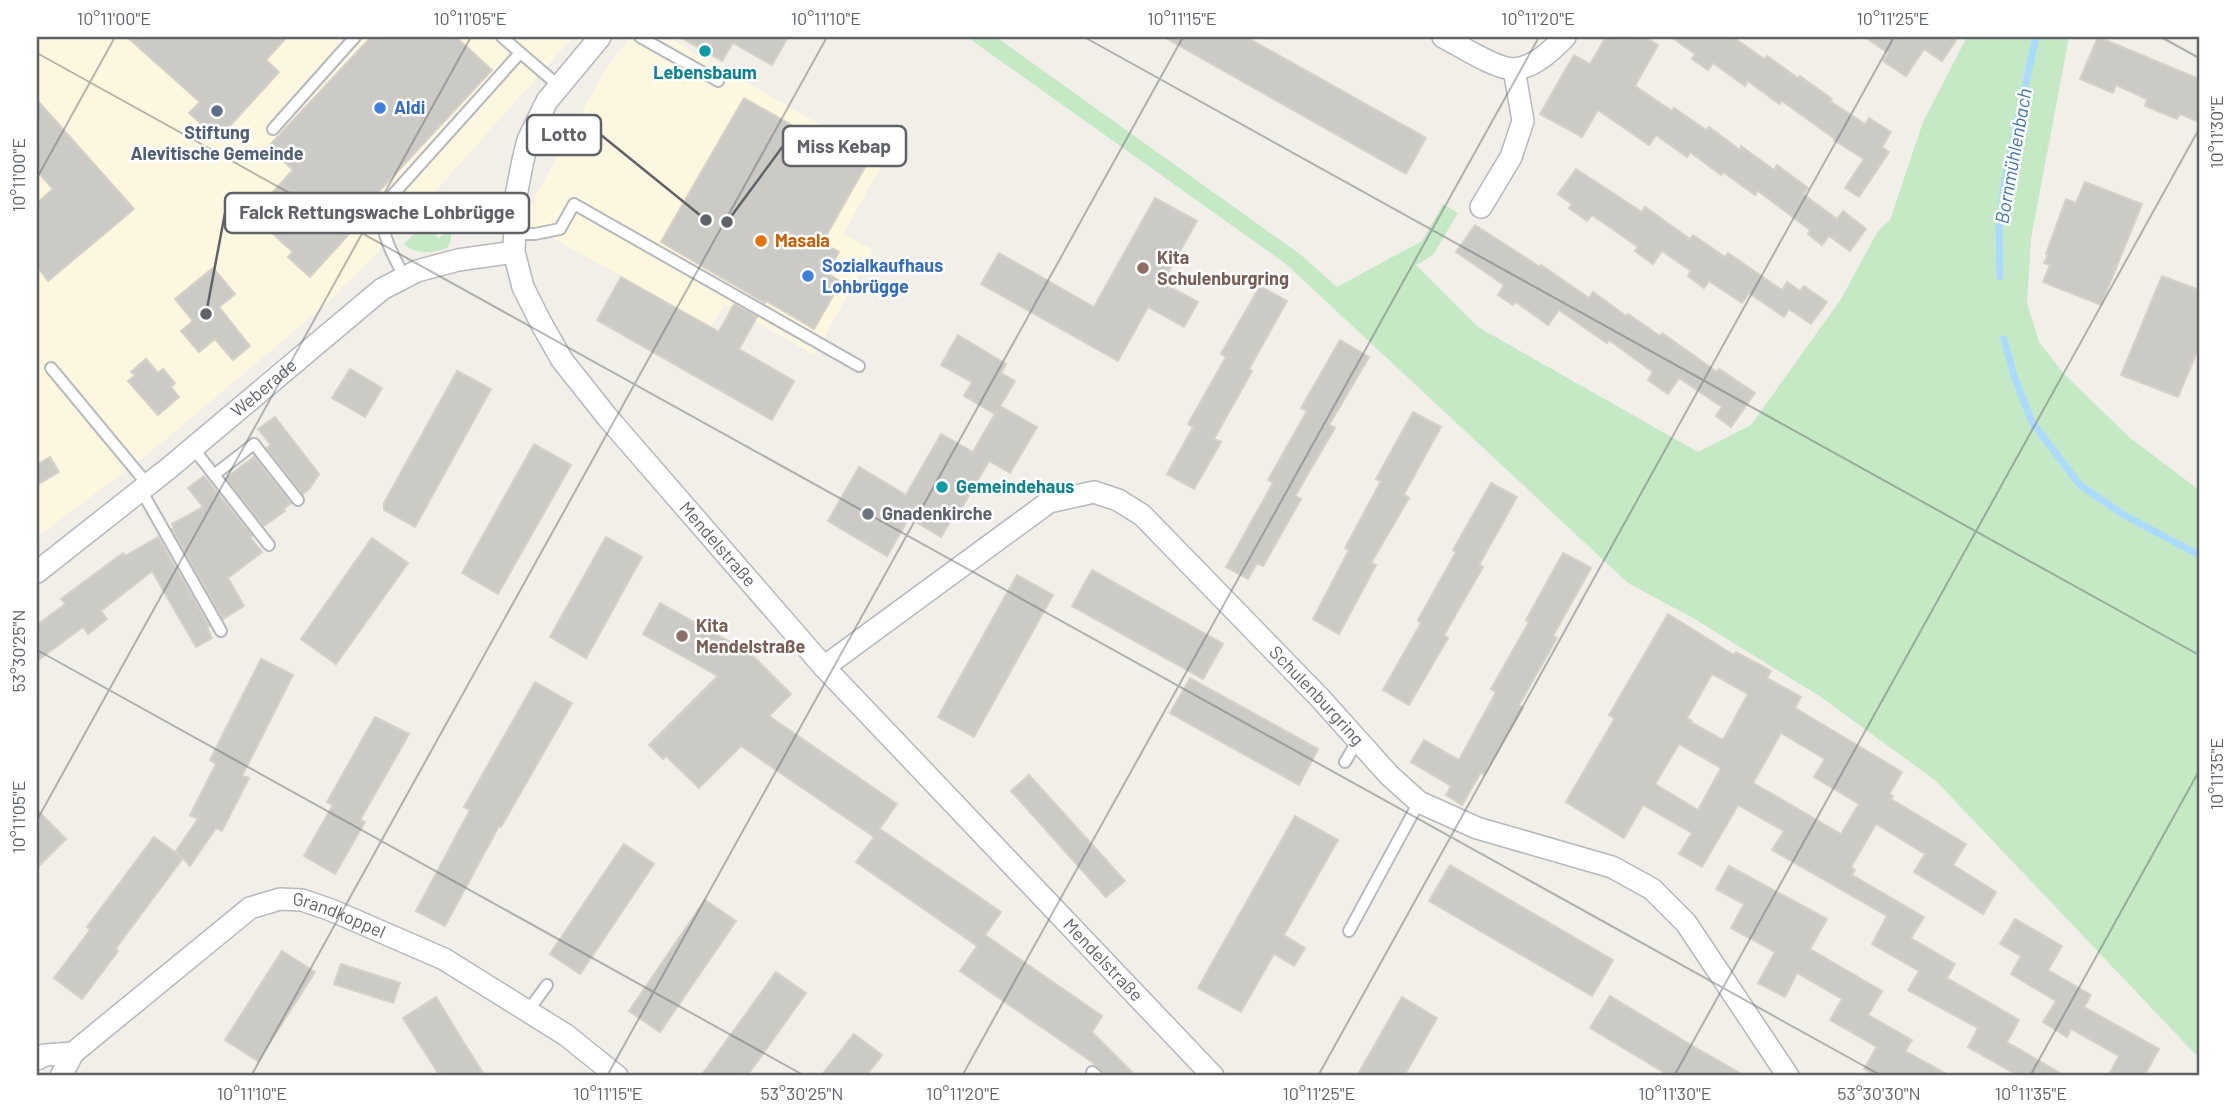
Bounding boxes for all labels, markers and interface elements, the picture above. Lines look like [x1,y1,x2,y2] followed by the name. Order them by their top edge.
[77,7,151,29] text: 10°11'00"E
[433,7,507,29] text: 10°11'05"E
[791,7,861,29] text: 10°11'10"E
[1147,7,1217,29] text: 10°11'15"E
[1501,7,1575,29] text: 10°11'20"E
[1857,7,1929,29] text: 10°11'25"E
[697,43,713,59] marker: Lebensbaum
[653,61,757,83] place label: Lebensbaum
[1989,86,2036,225] water label: Bornmühlenbach
[2205,95,2227,169] text: 10°11'30"E
[394,96,425,118] place label: Aldi
[372,100,388,116] marker: Aldi
[209,103,225,119] marker: Stiftung Alevitische Gemeinde
[527,115,601,155] callout: Lotto
[130,121,304,164] place label: Stiftung Alevitische Gemeinde
[541,122,587,145] text: Lotto
[783,126,906,166] callout: Miss Kebap
[797,134,891,157] text: Miss Kebap
[7,138,29,212] text: 10°11'00"E
[225,193,529,233] callout: Falck Rettungswache Lohbrügge
[239,200,515,223] text: Falck Rettungswache Lohbrügge
[775,229,830,251] place label: Masala
[753,233,769,249] marker: Masala
[1157,246,1289,289] place label: Kita Schulenburgring
[822,254,943,297] place label: Sozialkaufhaus Lohbrügge
[1135,260,1151,276] marker: Kita Schulenburgring
[800,268,816,284] marker: Sozialkaufhaus Lohbrügge
[226,354,301,421] street label: Weberade
[956,475,1074,497] place label: Gemeindehaus
[934,479,950,495] marker: Gemeindehaus
[675,496,761,591] street label: Mendelstraße
[882,502,993,524] place label: Gnadenkirche
[860,506,876,522] marker: Gnadenkirche
[7,610,29,693] text: 53°30'25"N
[696,614,805,657] place label: Kita Mendelstraße
[674,628,690,644] marker: Kita Mendelstraße
[1265,641,1369,750] street label: Schulenburgring
[2205,738,2227,810] text: 10°11'35"E
[7,780,29,854] text: 10°11'05"E
[292,888,389,942] street label: Grandkoppel
[1059,913,1148,1006] street label: Mendelstraße
[217,1082,287,1104] text: 10°11'10"E
[573,1082,643,1104] text: 10°11'15"E
[761,1082,844,1104] text: 53°30'25"N
[926,1082,1000,1104] text: 10°11'20"E
[1283,1082,1355,1104] text: 10°11'25"E
[1638,1082,1712,1104] text: 10°11'30"E
[1837,1082,1921,1104] text: 53°30'30"N
[1995,1082,2067,1104] text: 10°11'35"E

